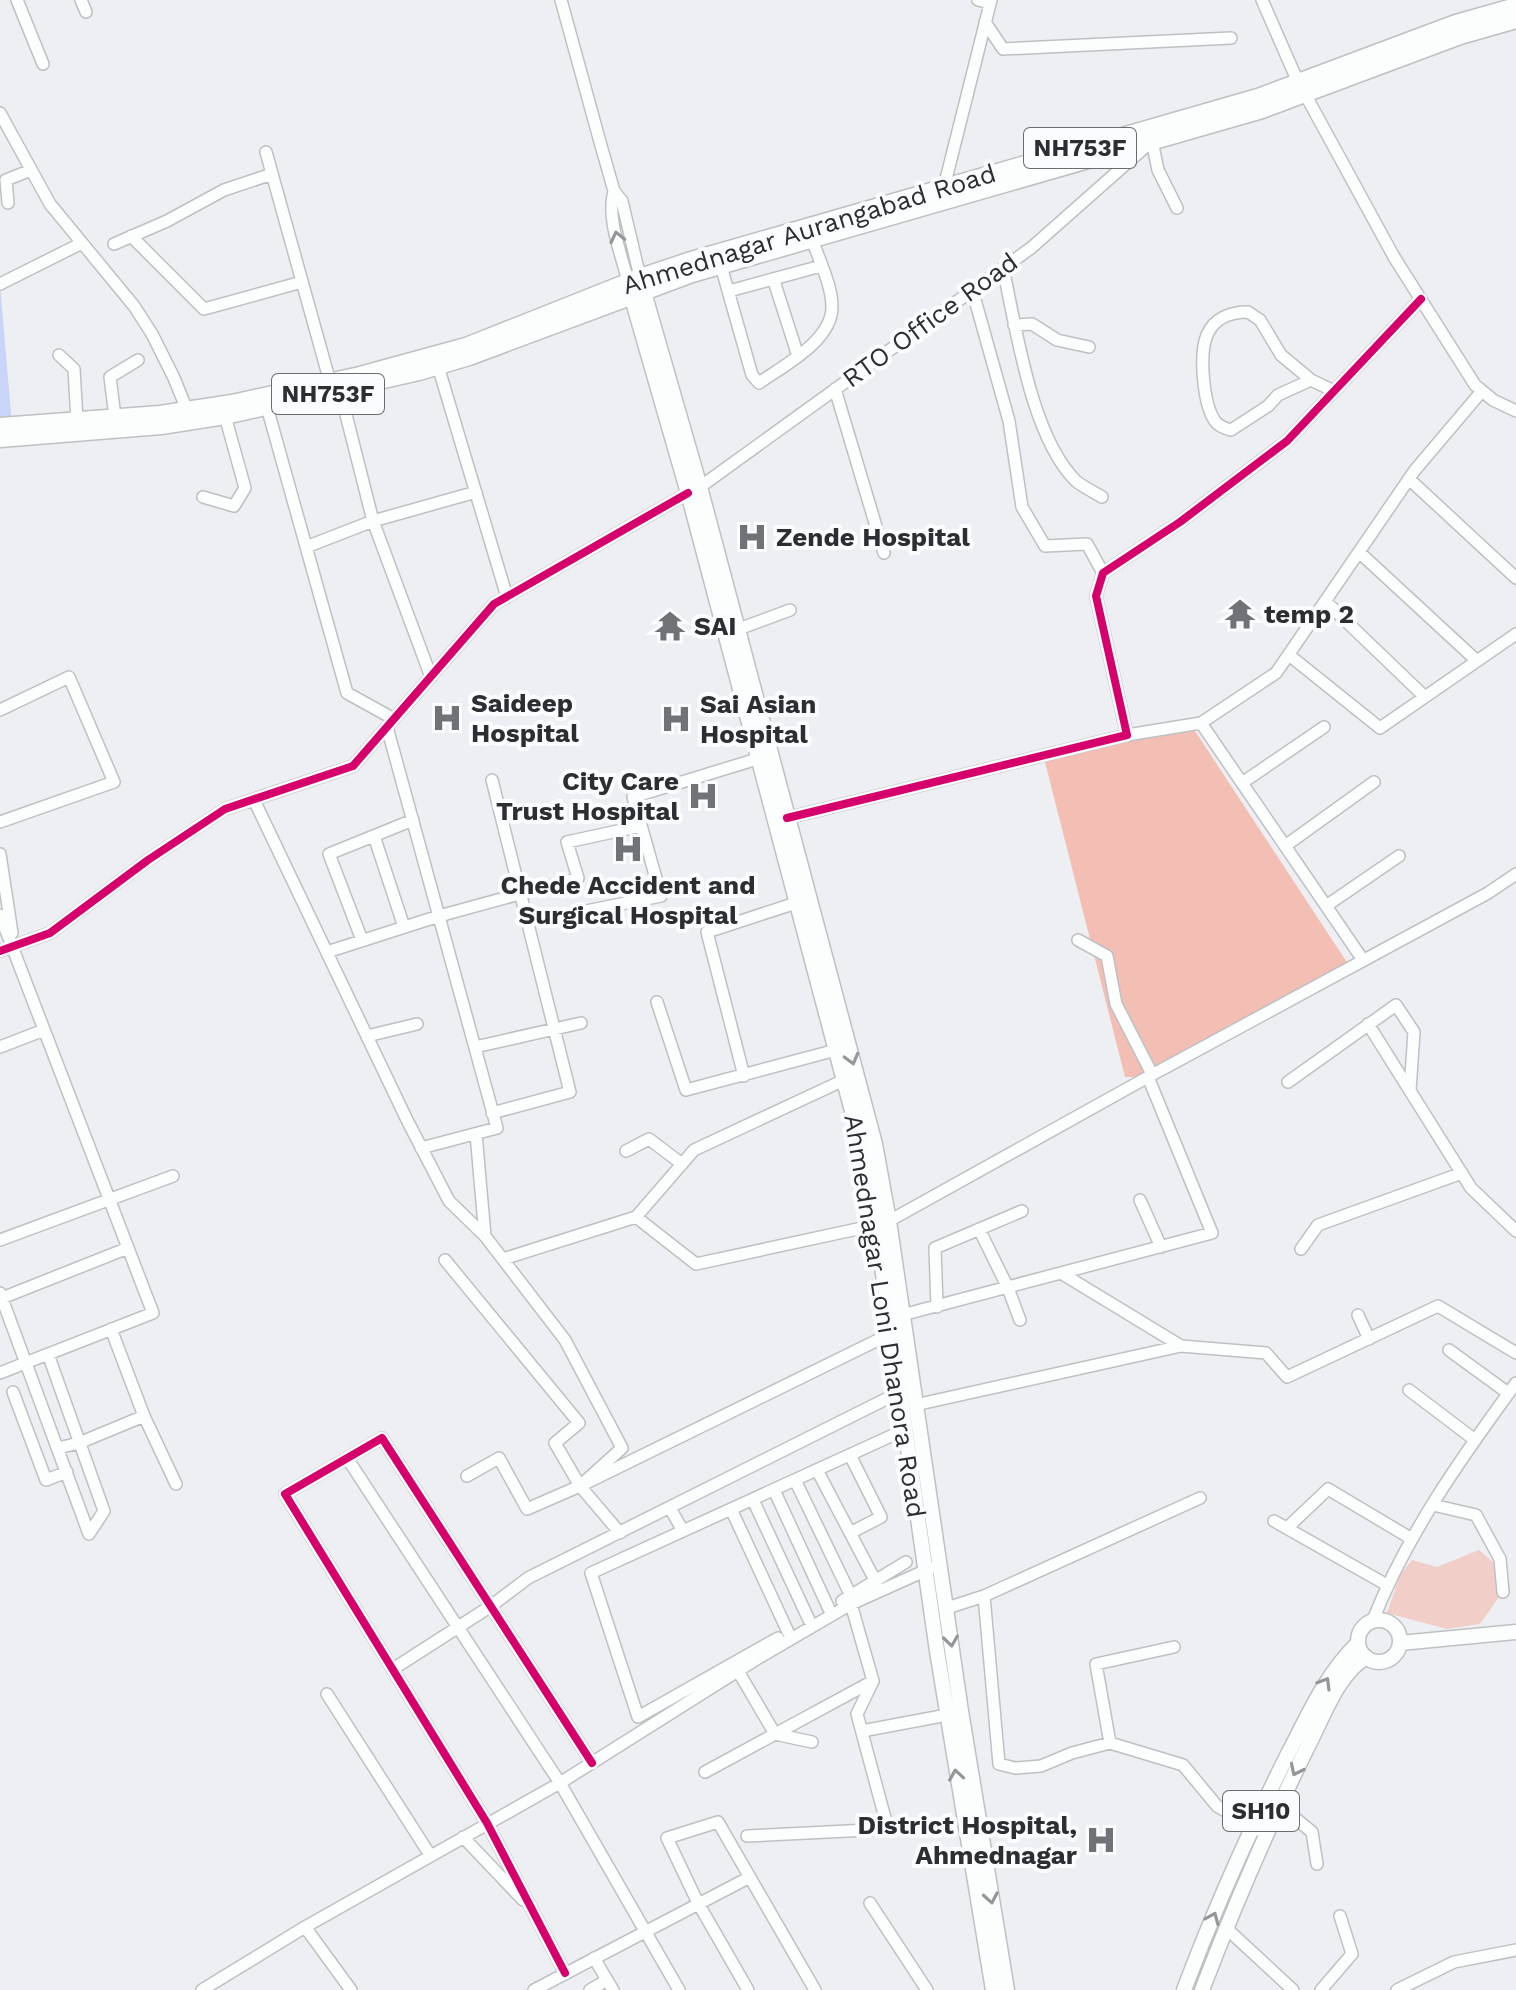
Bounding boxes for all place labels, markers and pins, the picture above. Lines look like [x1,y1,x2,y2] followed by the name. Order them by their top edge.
[735,520,769,554] hospital icon: Zende Hospital
[776,522,970,552] place label: Zende Hospital
[1223,597,1257,631] temple icon: temp 2
[1264,599,1354,629] place label: temp 2
[653,609,687,643] temple icon: SAI
[694,611,737,641] place label: SAI
[471,688,579,748] place label: Saideep Hospital
[700,689,816,749] place label: Sai Asian Hospital
[430,701,464,735] hospital icon: Saideep Hospital
[659,702,693,736] hospital icon: Sai Asian Hospital
[496,766,679,826] place label: City Care Trust Hospital
[686,779,720,813] hospital icon: City Care Trust Hospital
[611,832,645,866] hospital icon: Chede Accident and Surgical Hospital
[500,870,756,930] place label: Chede Accident and Surgical Hospital
[858,1810,1078,1870] place label: District Hospital, Ahmednagar
[1084,1823,1118,1857] hospital icon: District Hospital, Ahmednagar

